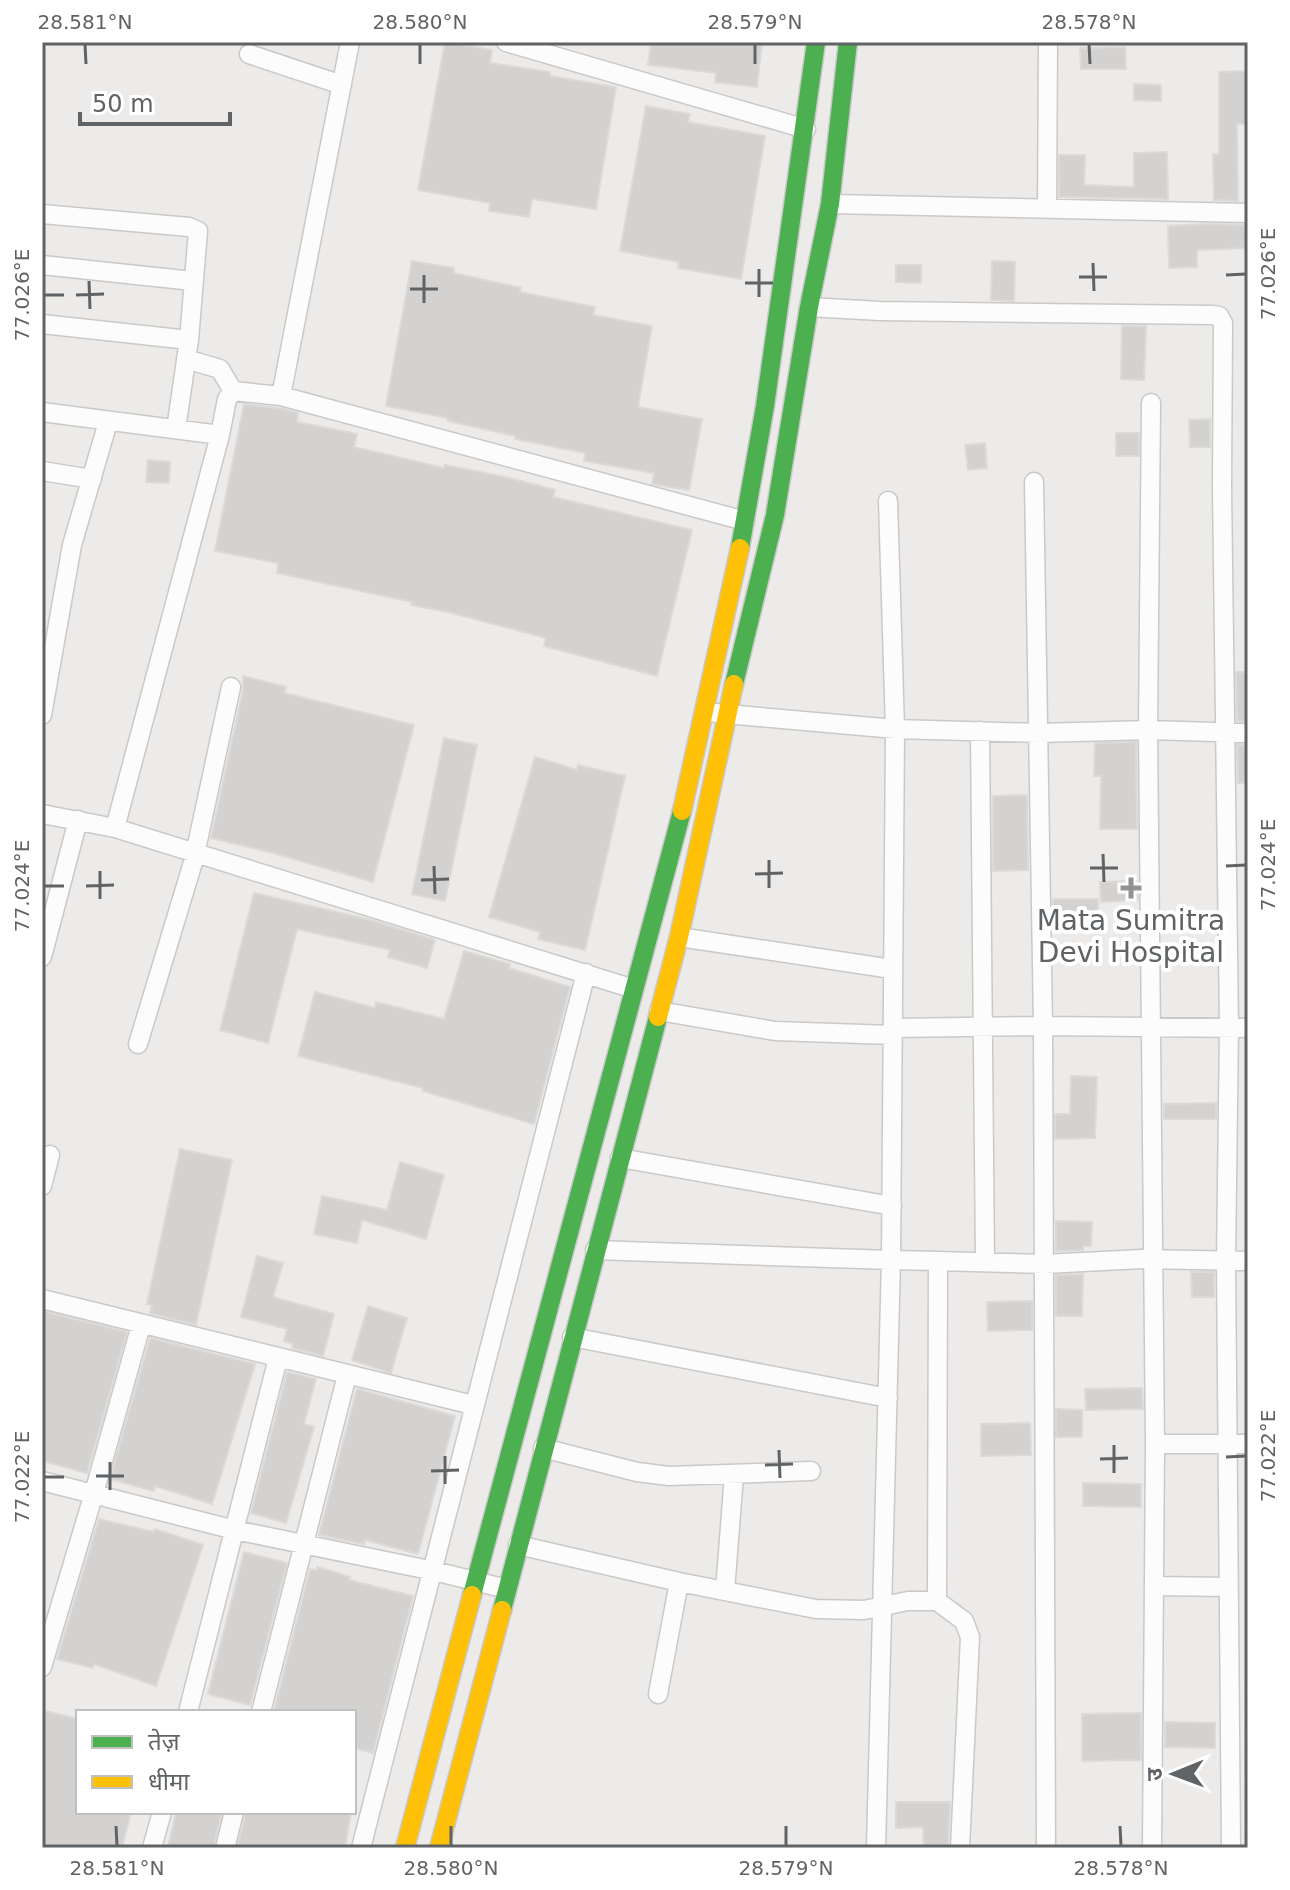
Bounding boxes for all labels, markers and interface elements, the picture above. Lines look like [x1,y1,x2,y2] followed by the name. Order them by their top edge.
[38,10,132,34] text: 28.581°N
[373,10,467,34] text: 28.580°N
[708,10,802,34] text: 28.579°N
[1042,10,1136,34] text: 28.578°N
[80,76,230,126] scale bar
[92,90,154,118] text: 50 m
[1256,228,1280,320] text: 77.026°E
[10,249,34,341] text: 77.026°E
[1256,819,1280,911] text: 77.024°E
[10,840,34,932] text: 77.024°E
[1120,877,1142,899] marker: Mata Sumitra Devi Hospital
[1037,904,1225,969] place label: Mata Sumitra Devi Hospital
[1256,1410,1280,1502] text: 77.022°E
[10,1431,34,1523] text: 77.022°E
[76,1710,356,1814] legend
[148,1728,181,1756] text: तेज़
[1134,1734,1214,1814] north arrow
[1142,1767,1167,1781] text: उ
[148,1768,190,1796] text: धीमा
[70,1856,164,1880] text: 28.581°N
[404,1856,498,1880] text: 28.580°N
[739,1856,833,1880] text: 28.579°N
[1074,1856,1168,1880] text: 28.578°N

